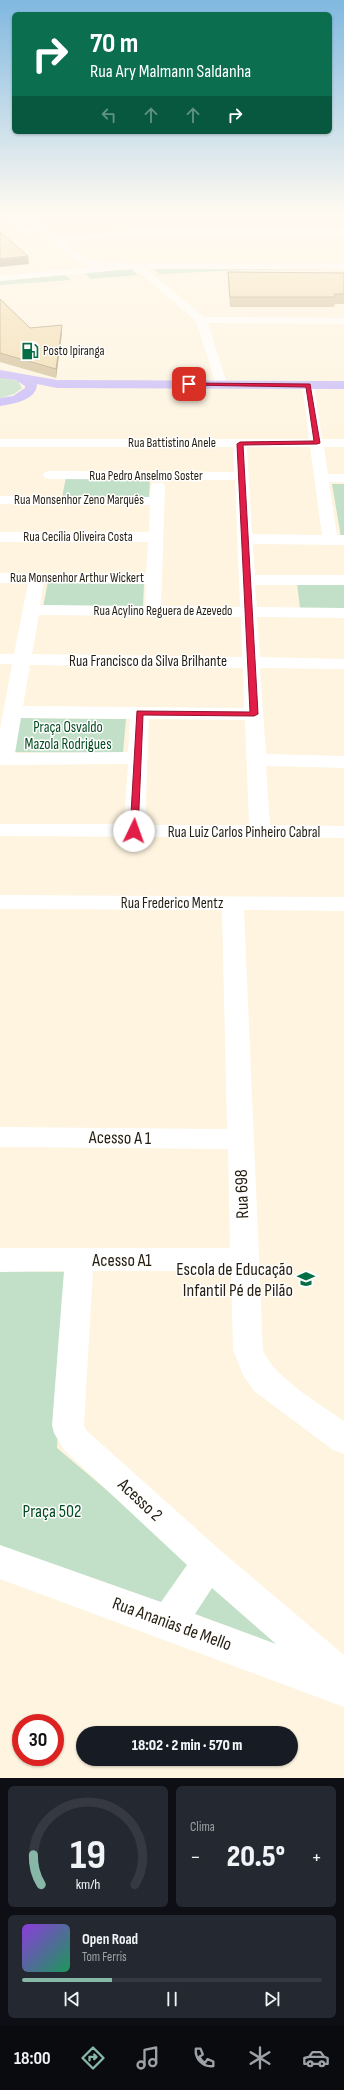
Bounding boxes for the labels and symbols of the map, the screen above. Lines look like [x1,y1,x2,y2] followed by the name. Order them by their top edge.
[20,341,40,361] fuel station icon: Posto Ipiranga
[43,343,104,359] place label: Posto Ipiranga
[172,367,206,401] pin
[128,435,216,451] street label: Rua Battistino Anele
[89,468,203,484] street label: Rua Pedro Anselmo Soster
[14,492,144,508] street label: Rua Monsenhor Zeno Marquês
[23,529,133,545] street label: Rua Cecília Oliveira Costa
[10,570,144,586] street label: Rua Monsenhor Arthur Wickert
[93,603,233,619] street label: Rua Acylino Reguera de Azevedo
[69,652,227,671] street label: Rua Francisco da Silva Brilhante
[24,718,112,754] park label: Praça Osvaldo Mazola Rodrigues
[113,810,155,852] position arrow
[168,823,320,842] street label: Rua Luiz Carlos Pinheiro Cabral
[121,894,224,913] street label: Rua Frederico Mentz
[88,1127,152,1149] street label: Acesso A 1
[231,1169,253,1219] street label: Rua 698
[91,1250,152,1271] street label: Acesso A1
[176,1259,293,1301] place label: Escola de Educação Infantil Pé de Pilão
[296,1269,316,1289] school or university icon: Escola de Educação Infantil Pé de Pilão
[113,1474,166,1526] street label: Acesso 2
[23,1501,81,1522] park label: Praça 502
[110,1593,234,1655] street label: Rua Ananias de Mello
[12,1714,64,1766] speed limit sign: 30

